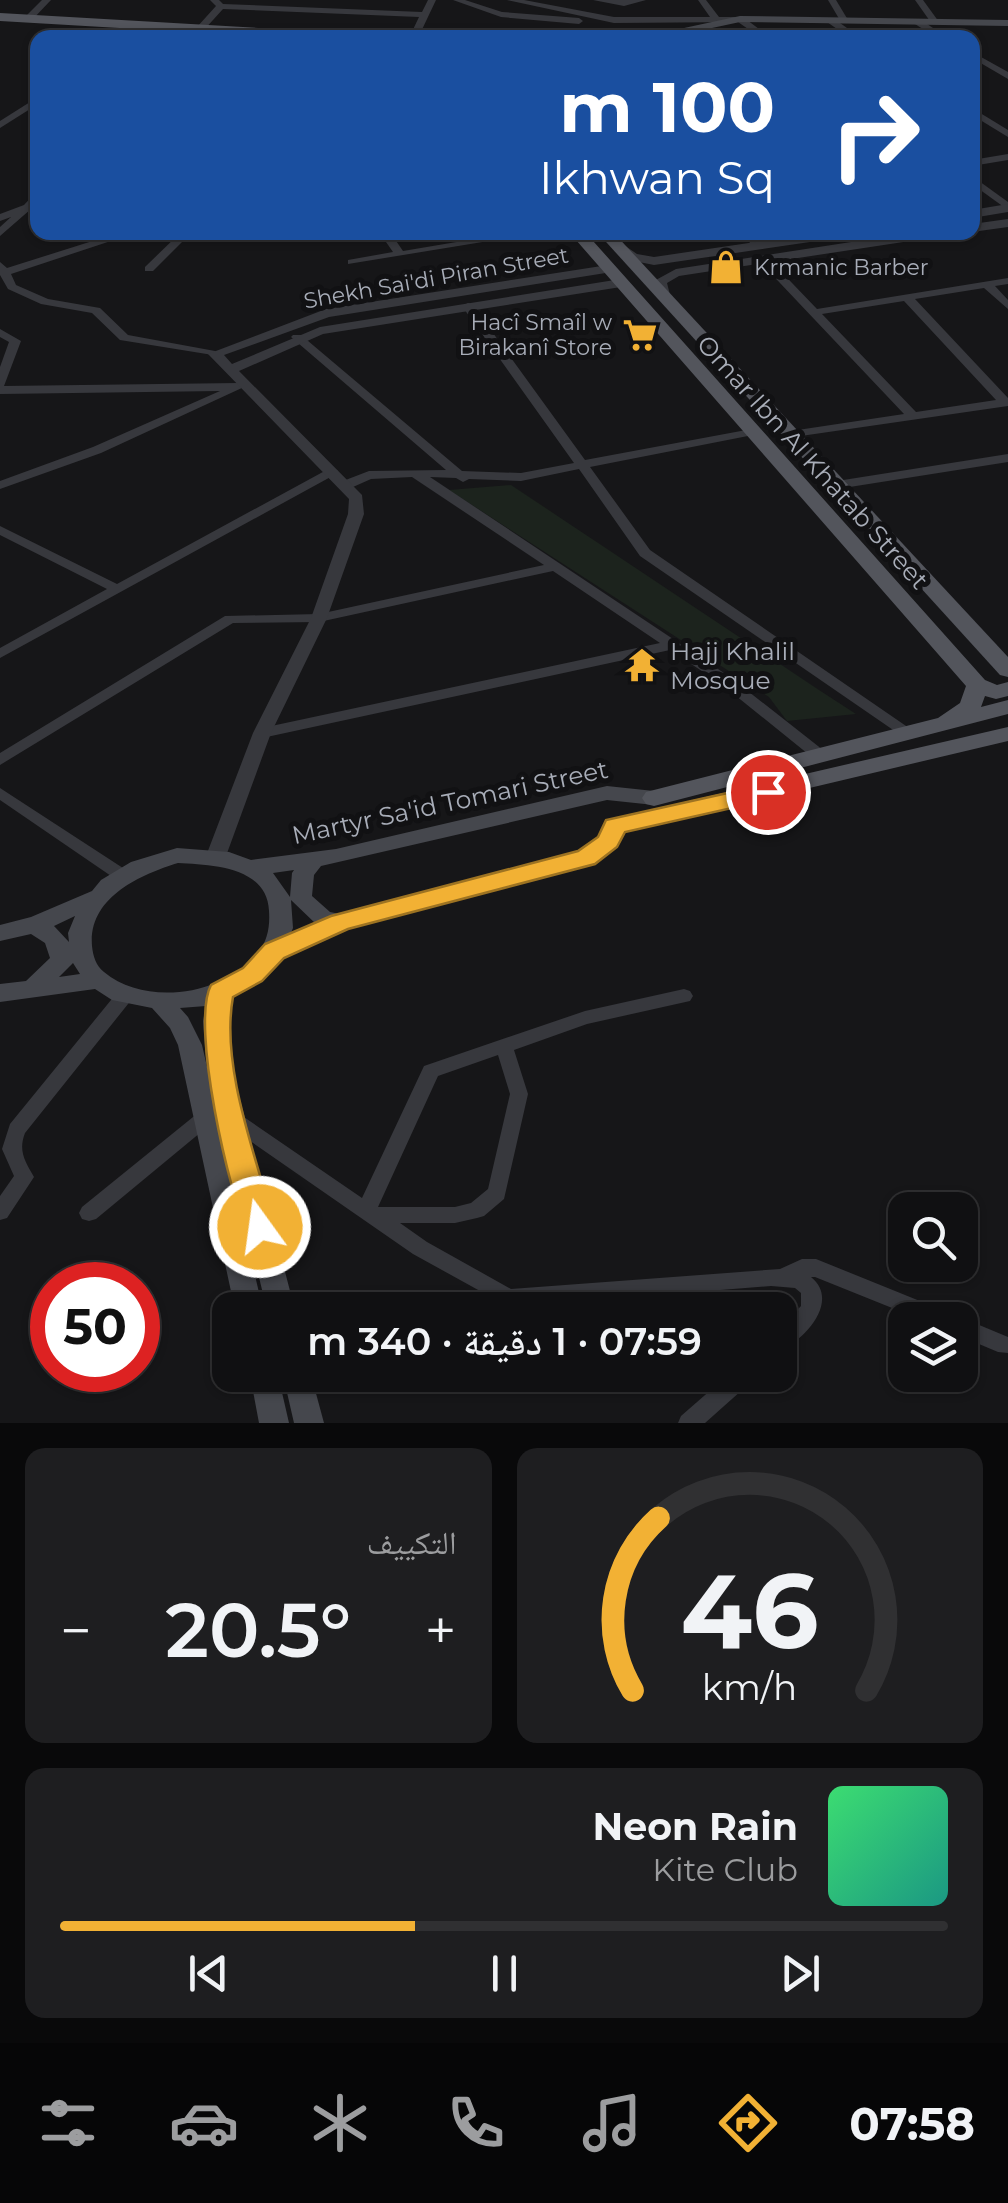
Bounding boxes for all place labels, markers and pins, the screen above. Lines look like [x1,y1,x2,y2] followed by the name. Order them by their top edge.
[707,248,745,286] shop icon: Krmanic Barber
[754,254,929,281] place label: Krmanic Barber
[458,309,613,361] place label: Hacî Smaîl w Birakanî Store
[621,316,659,354] supermarket icon: Hacî Smaîl w Birakanî Store
[670,636,795,695] place label: Hajj Khalil Mosque
[623,646,661,684] temple icon: Hajj Khalil Mosque
[726,750,811,835] pin

